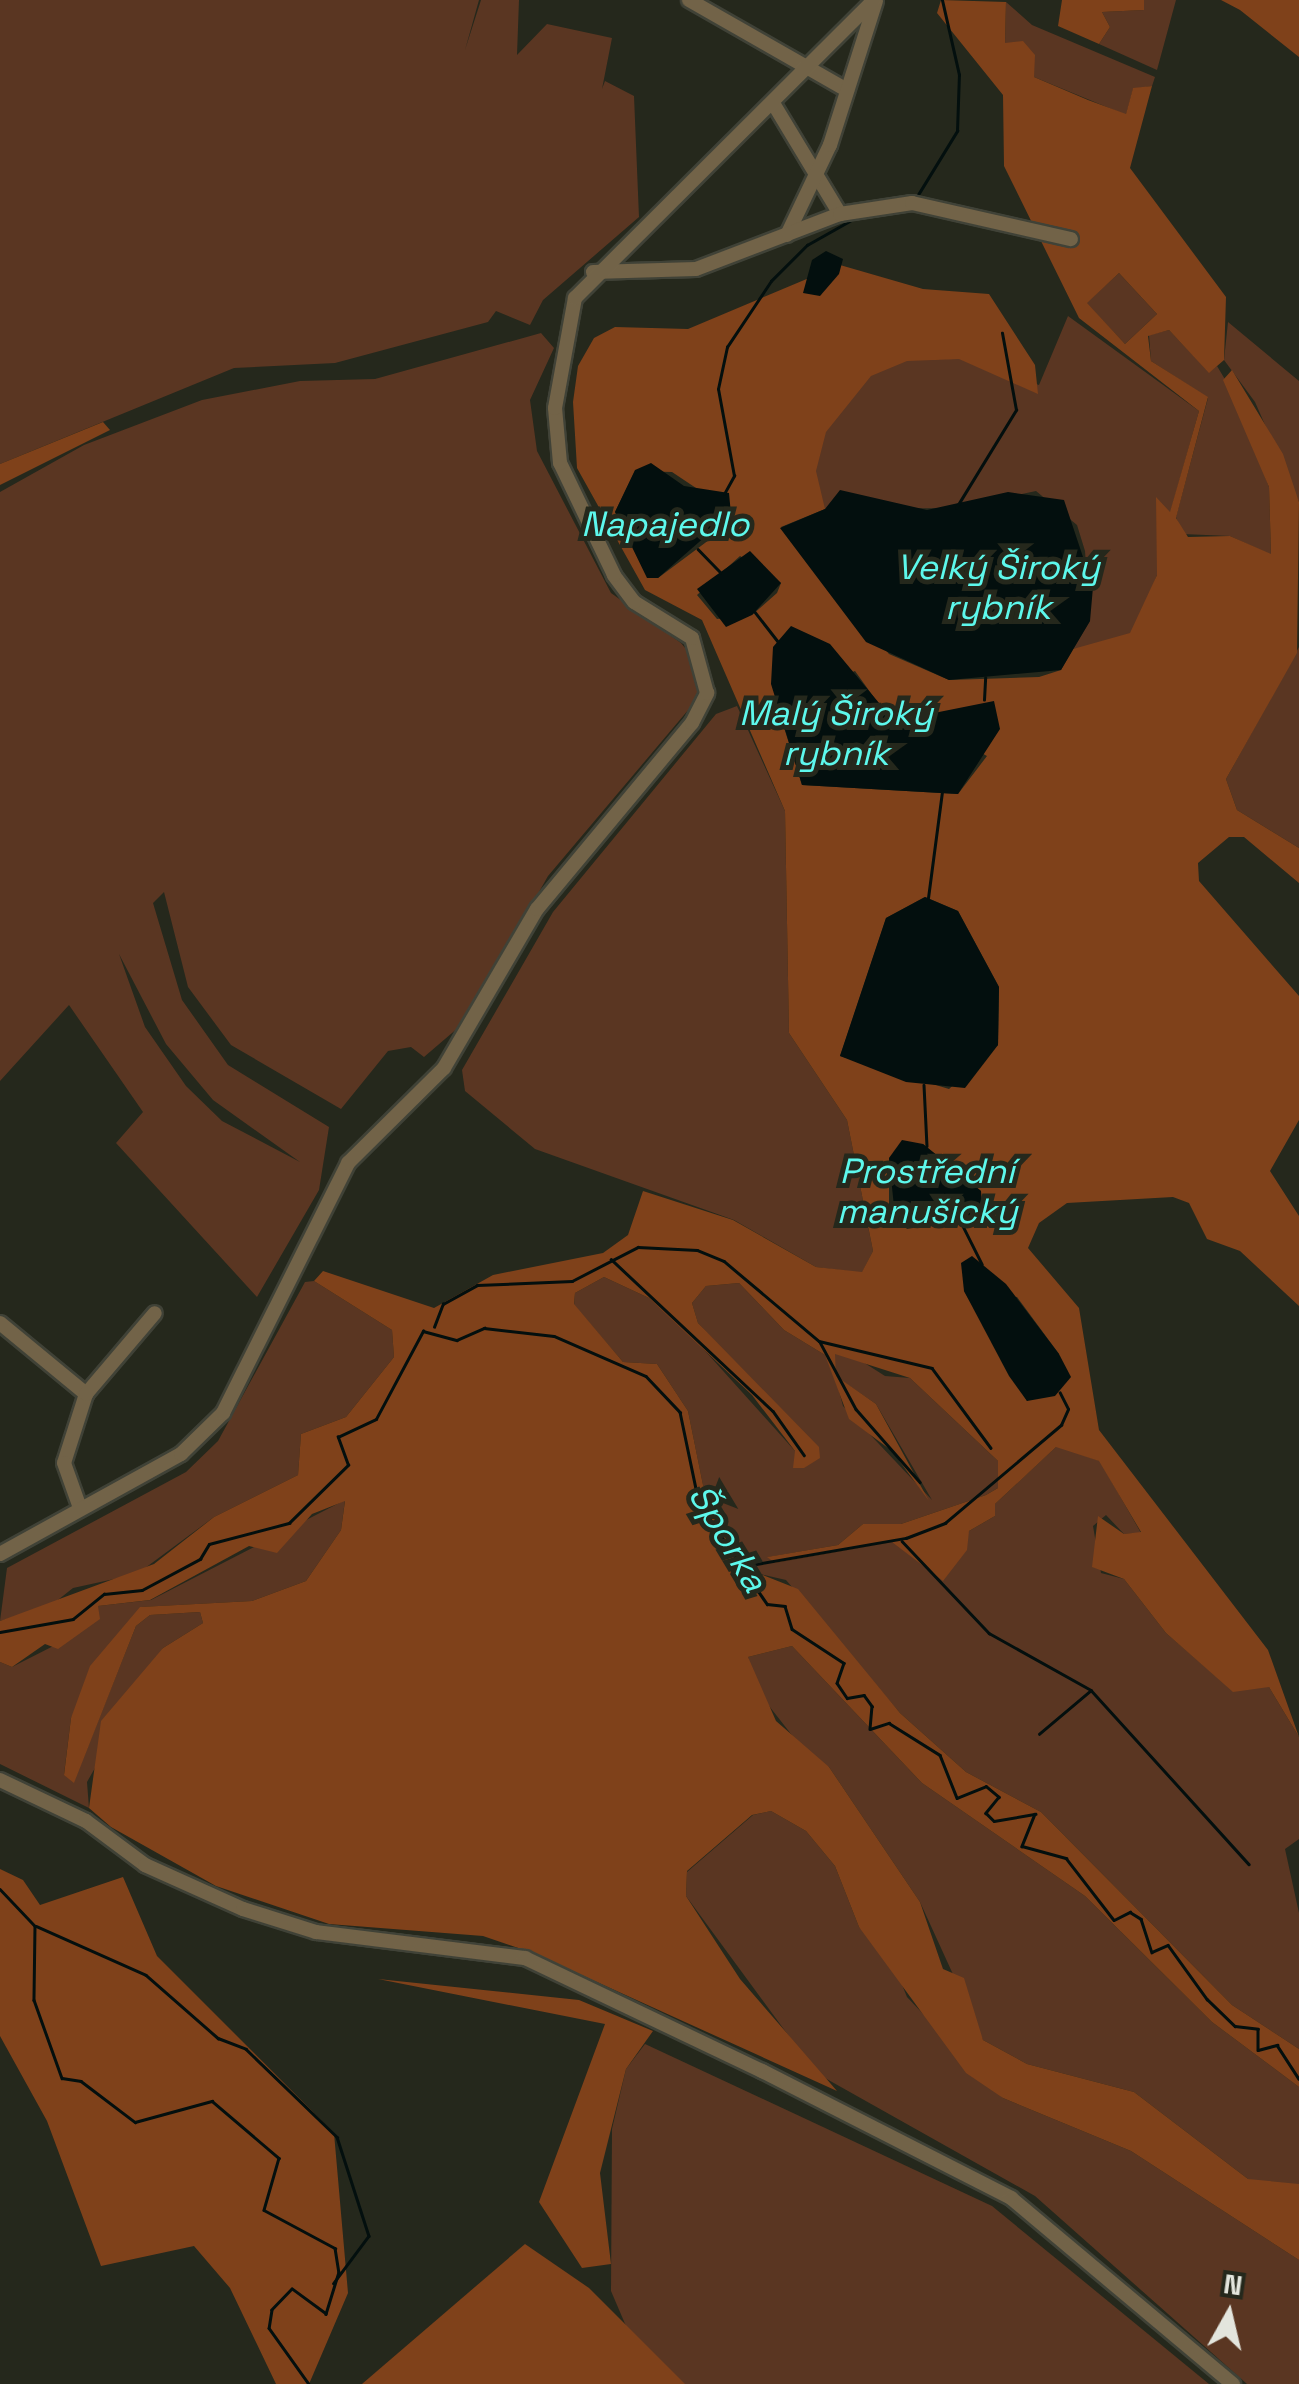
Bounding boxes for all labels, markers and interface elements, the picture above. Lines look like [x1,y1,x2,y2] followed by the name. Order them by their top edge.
[581,503,749,545] water label: Napajedlo
[896,546,1100,628] water label: Velký Široký rybník
[739,692,933,774] water label: Malý Široký rybník
[836,1150,1018,1232] water label: Prostřední manušický
[680,1477,776,1599] water label: Šporka
[1179,2264,1279,2364] north arrow
[1221,2265,1245,2303] text: N

